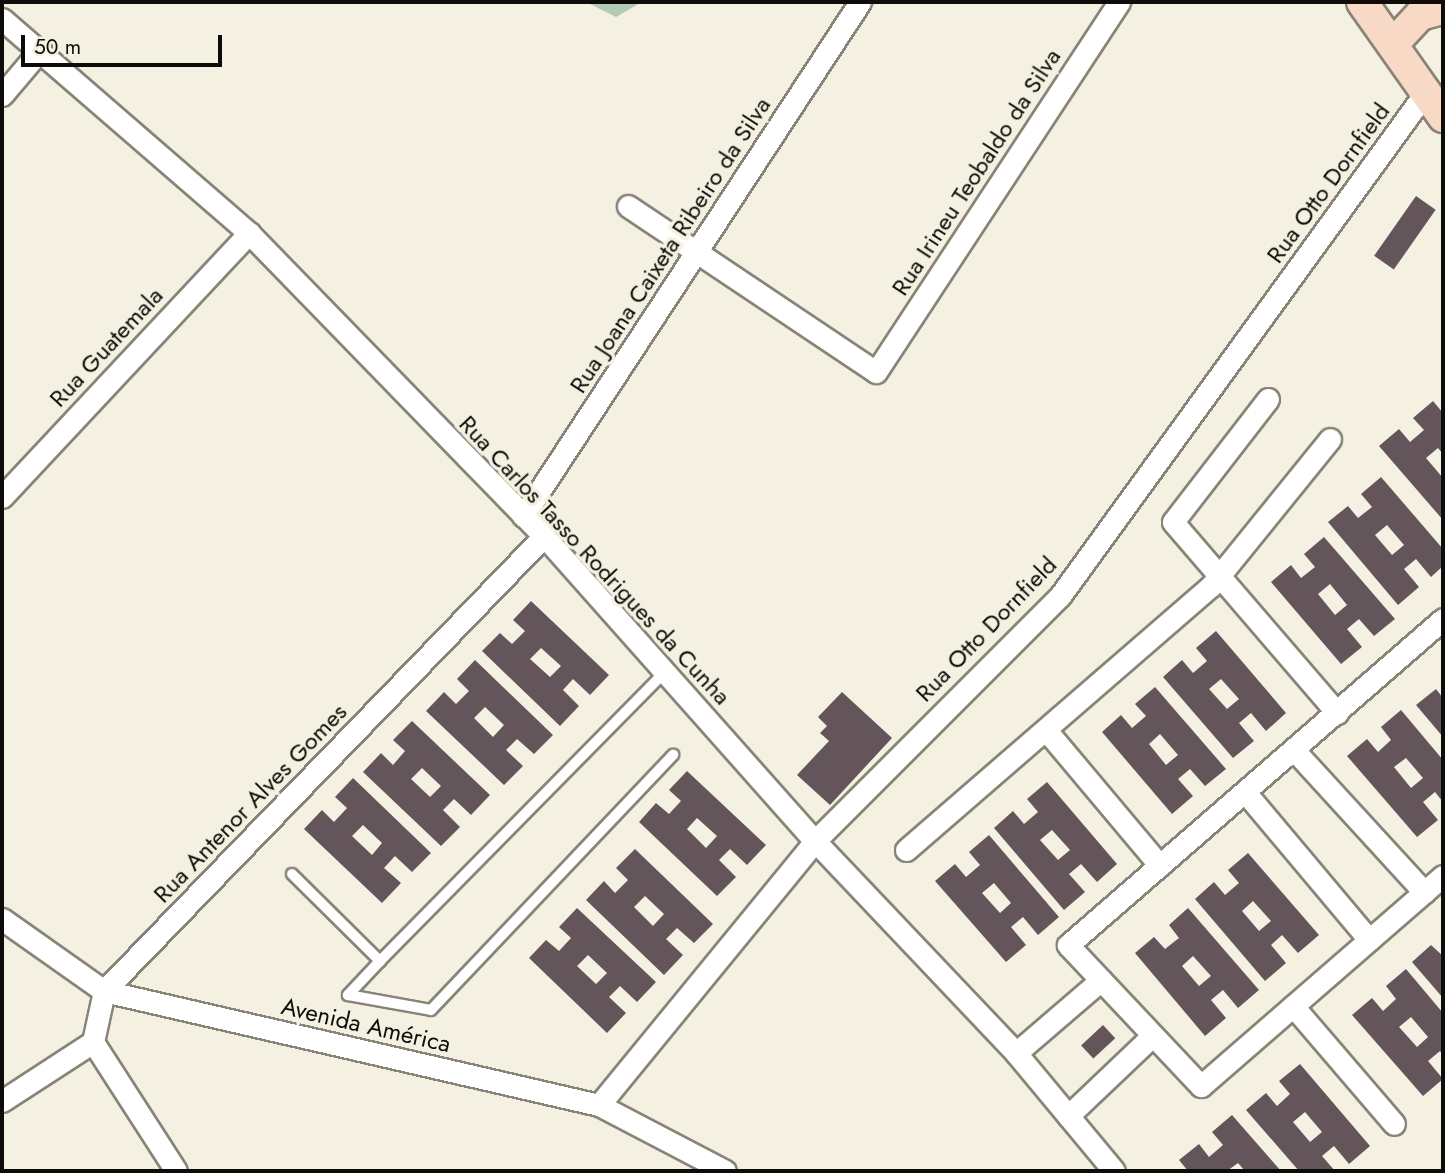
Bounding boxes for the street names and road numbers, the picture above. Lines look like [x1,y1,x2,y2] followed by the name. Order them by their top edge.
[885,43,1067,301] street label: Rua Irineu Teobaldo da Silva
[563,92,777,398] street label: Rua Joana Caixeta Ribeiro da Silva
[1260,97,1396,269] street label: Rua Otto Dornfield
[43,281,169,413] street label: Rua Guatemala
[453,409,737,711] street label: Rua Carlos Tasso Rodrigues da Cunha
[909,550,1063,708] street label: Rua Otto Dornfield
[147,697,353,909] street label: Rua Antenor Alves Gomes
[279,992,453,1058] street label: Avenida América

